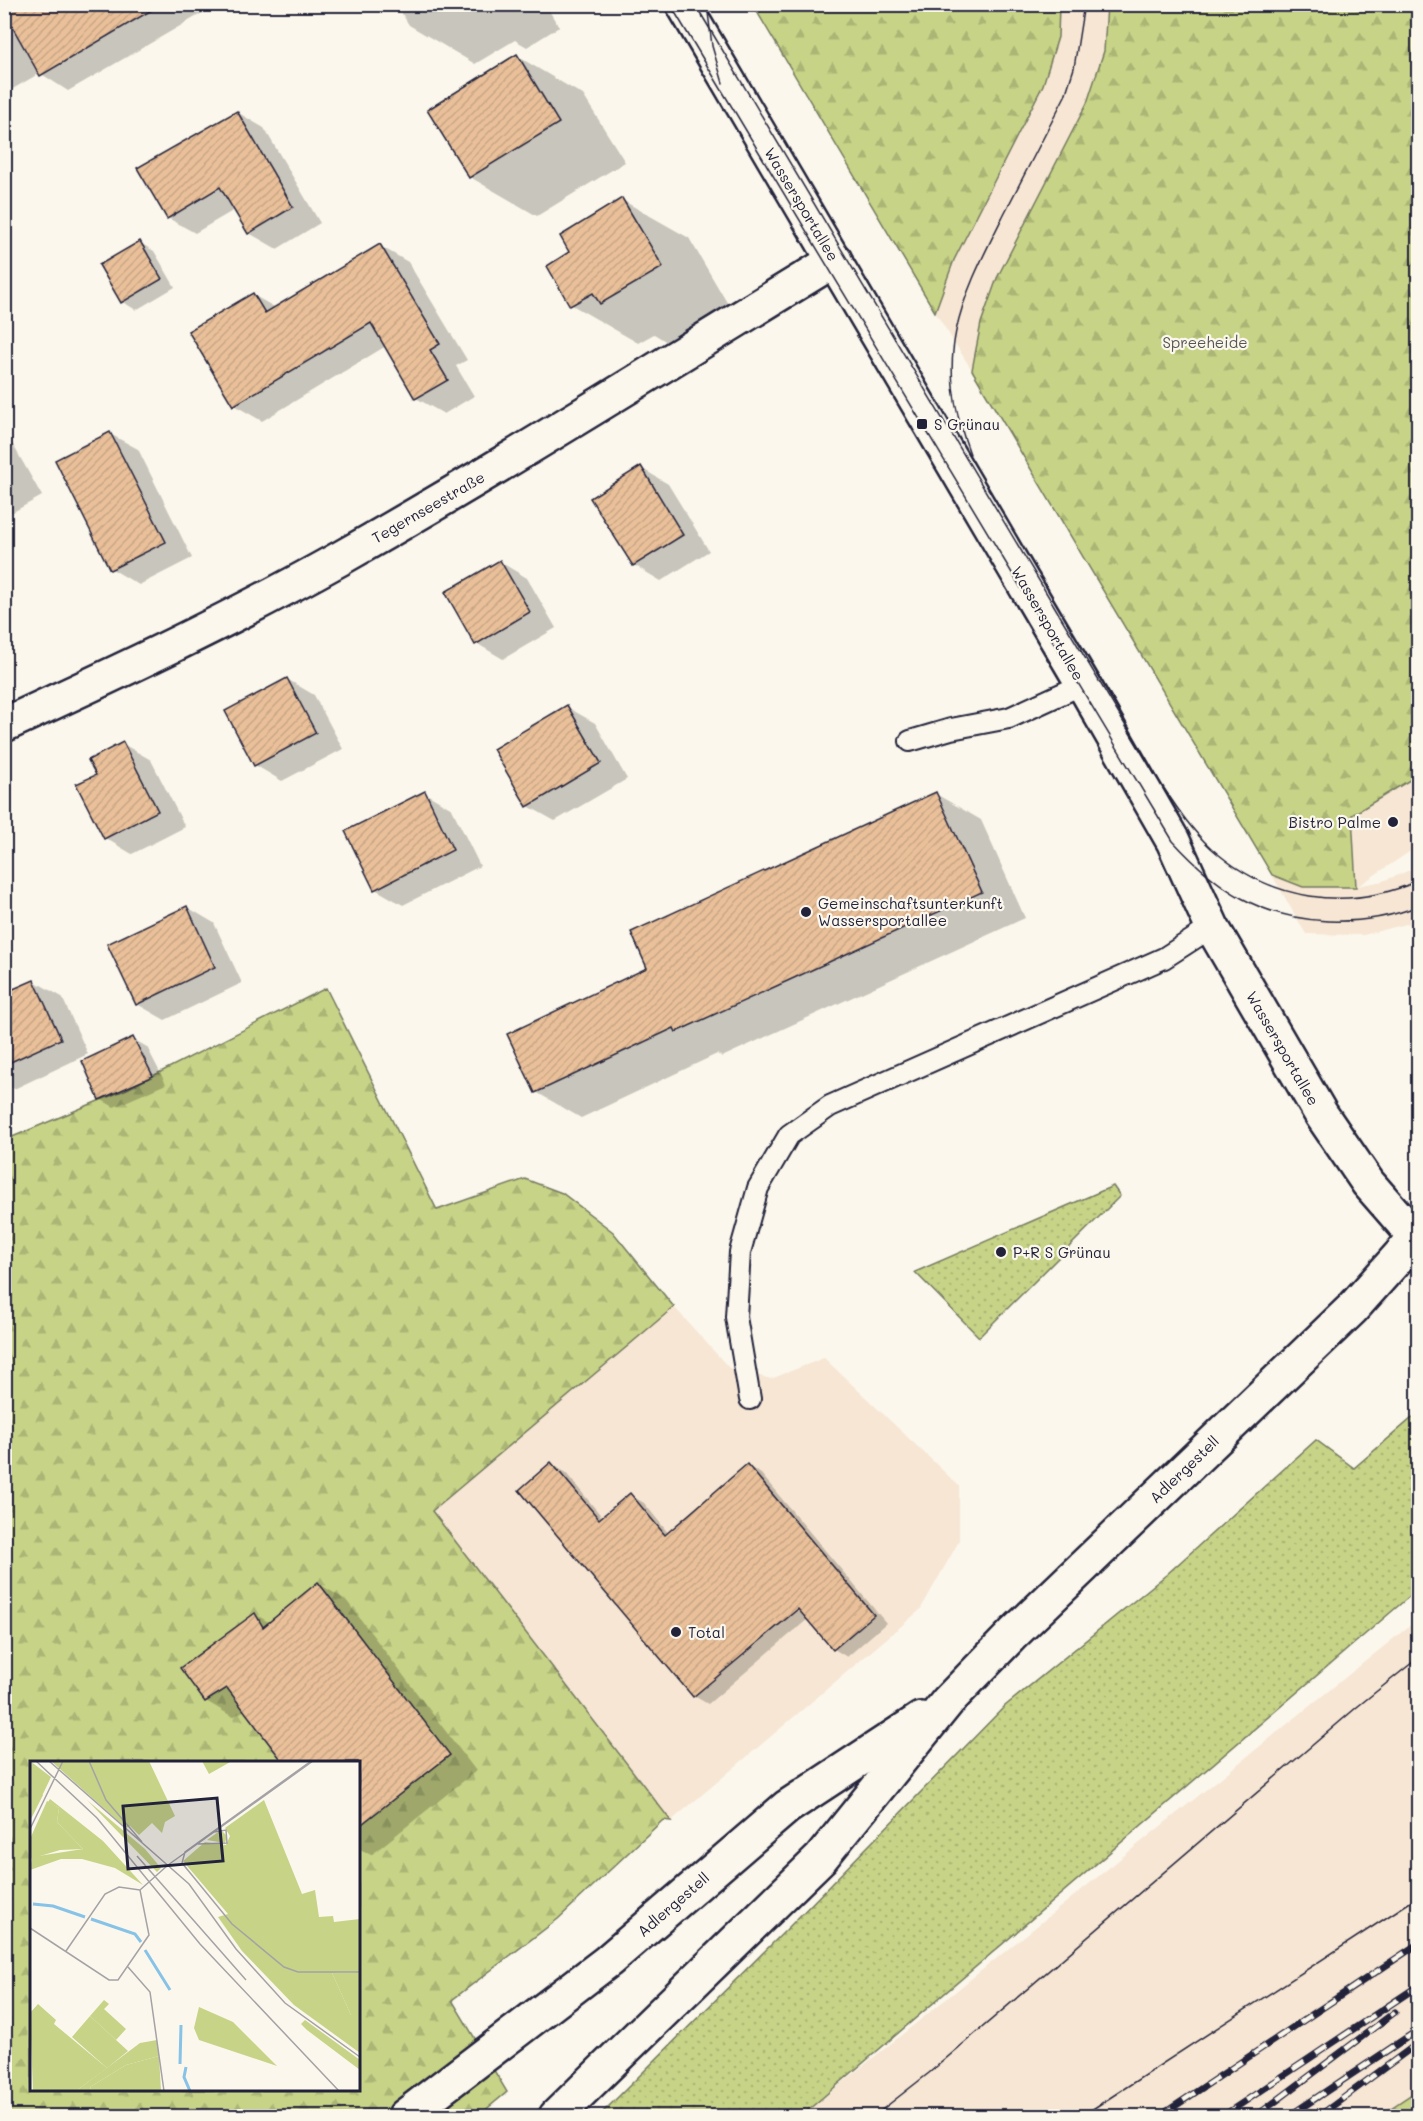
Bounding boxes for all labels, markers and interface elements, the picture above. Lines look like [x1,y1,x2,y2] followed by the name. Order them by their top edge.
[760,144,844,264] street label: Wassersportallee
[1163,332,1247,352] park label: Spreeheide
[934,414,1000,434] place label: S Grünau
[915,417,929,431] marker: S Grünau
[368,467,488,547] street label: Tegernseestraße
[1007,562,1089,684] street label: Wassersportallee
[1288,812,1381,832] place label: Bistro Palme
[1386,815,1400,829] marker: Bistro Palme
[818,893,1003,930] place label: Gemeinschaftsunterkunft Wassersportallee
[799,905,813,919] marker: Gemeinschaftsunterkunft Wassersportallee
[1242,987,1324,1109] street label: Wassersportallee
[1013,1242,1111,1262] place label: P+R S Grünau
[994,1245,1008,1259] marker: P+R S Grünau
[1145,1431,1223,1507] street label: Adlergestell
[688,1622,725,1642] place label: Total
[669,1625,683,1639] marker: Total
[30,1761,360,2091] inset map
[633,1867,713,1941] street label: Adlergestell

